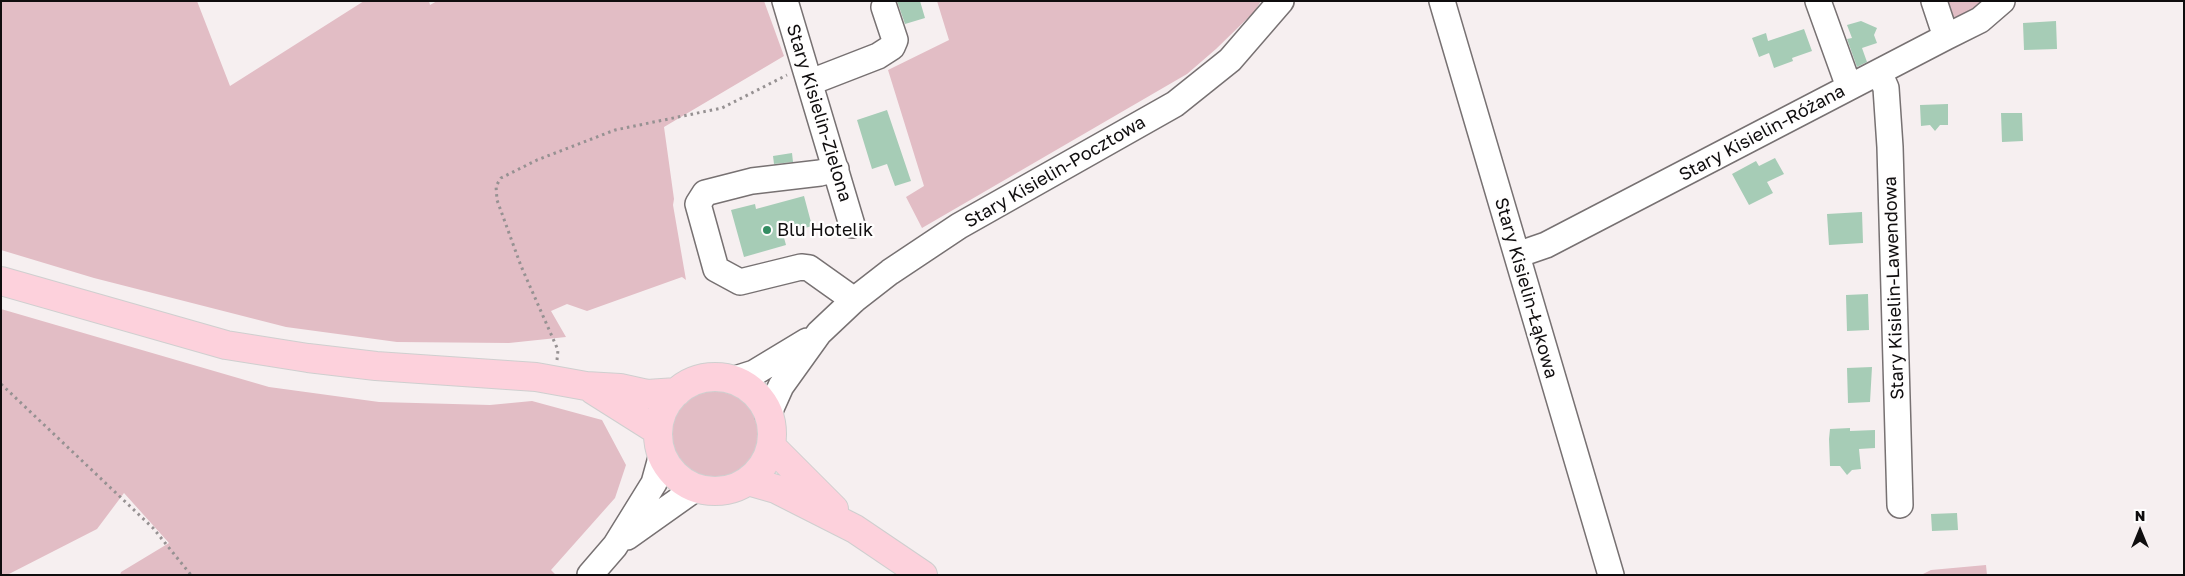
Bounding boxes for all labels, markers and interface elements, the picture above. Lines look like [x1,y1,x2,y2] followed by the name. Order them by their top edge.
[782,21,856,205] street label: Stary Kisielin-Zielona
[1675,80,1849,186] street label: Stary Kisielin-Różana
[961,111,1149,233] street label: Stary Kisielin-Pocztowa
[1879,176,1909,400] street label: Stary Kisielin-Lawendowa
[1490,195,1562,381] street label: Stary Kisielin-Łąkowa
[777,219,873,241] place label: Blu Hotelik
[761,224,773,236] marker: Blu Hotelik
[2115,506,2165,556] north arrow
[2135,507,2145,524] text: N

